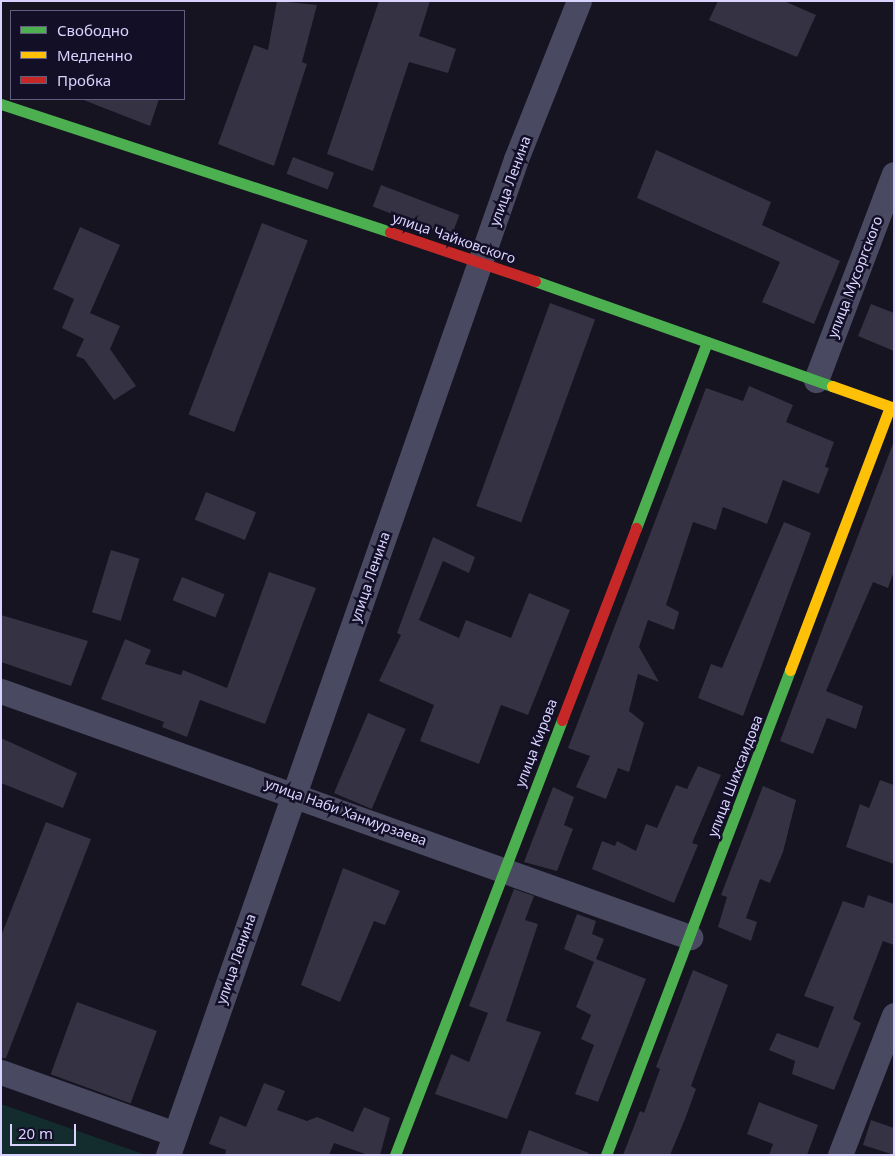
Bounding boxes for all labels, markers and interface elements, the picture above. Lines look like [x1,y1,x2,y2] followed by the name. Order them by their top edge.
[10,10,185,100] legend
[57,20,129,40] text: Свободно
[57,45,133,65] text: Медленно
[57,70,111,90] text: Пробка
[486,134,534,228] street label: улица Ленина
[390,209,518,267] street label: улица Чайковского
[824,214,886,340] street label: улица Мусоргского
[347,530,393,624] street label: улица Ленина
[511,696,561,790] street label: улица Кирова
[704,713,766,839] street label: улица Шихсаидова
[263,775,429,849] street label: улица Наби Ханмурзаева
[213,912,259,1006] street label: улица Ленина
[12,1114,79,1146] scale bar
[18,1123,53,1143] text: 20 m

